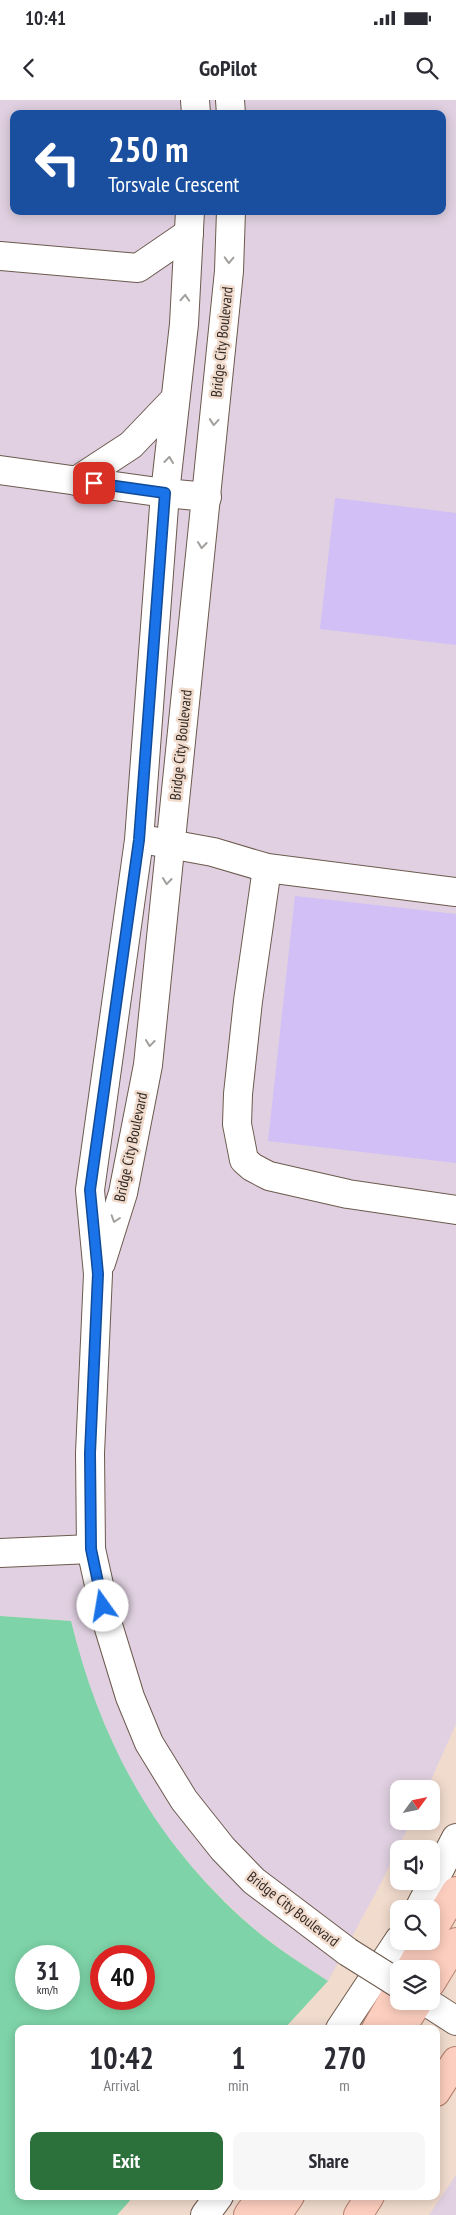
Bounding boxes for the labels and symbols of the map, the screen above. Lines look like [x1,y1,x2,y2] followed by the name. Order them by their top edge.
[224,256,235,264] one-way arrow
[206,286,237,398] street label: Bridge City Boulevard
[180,294,191,302] one-way arrow
[208,418,219,426] one-way arrow
[163,455,174,463] one-way arrow
[73,462,115,504] pin
[197,542,208,550] one-way arrow
[165,689,196,801] street label: Bridge City Boulevard
[162,877,173,885] one-way arrow
[145,1039,156,1047] one-way arrow
[110,1091,151,1203] street label: Bridge City Boulevard
[111,1214,121,1223] one-way arrow
[76,1579,128,1631] position arrow
[390,1780,440,1830] north arrow
[244,1867,343,1950] street label: Bridge City Boulevard
[90,1945,155,2010] speed limit sign: 40

